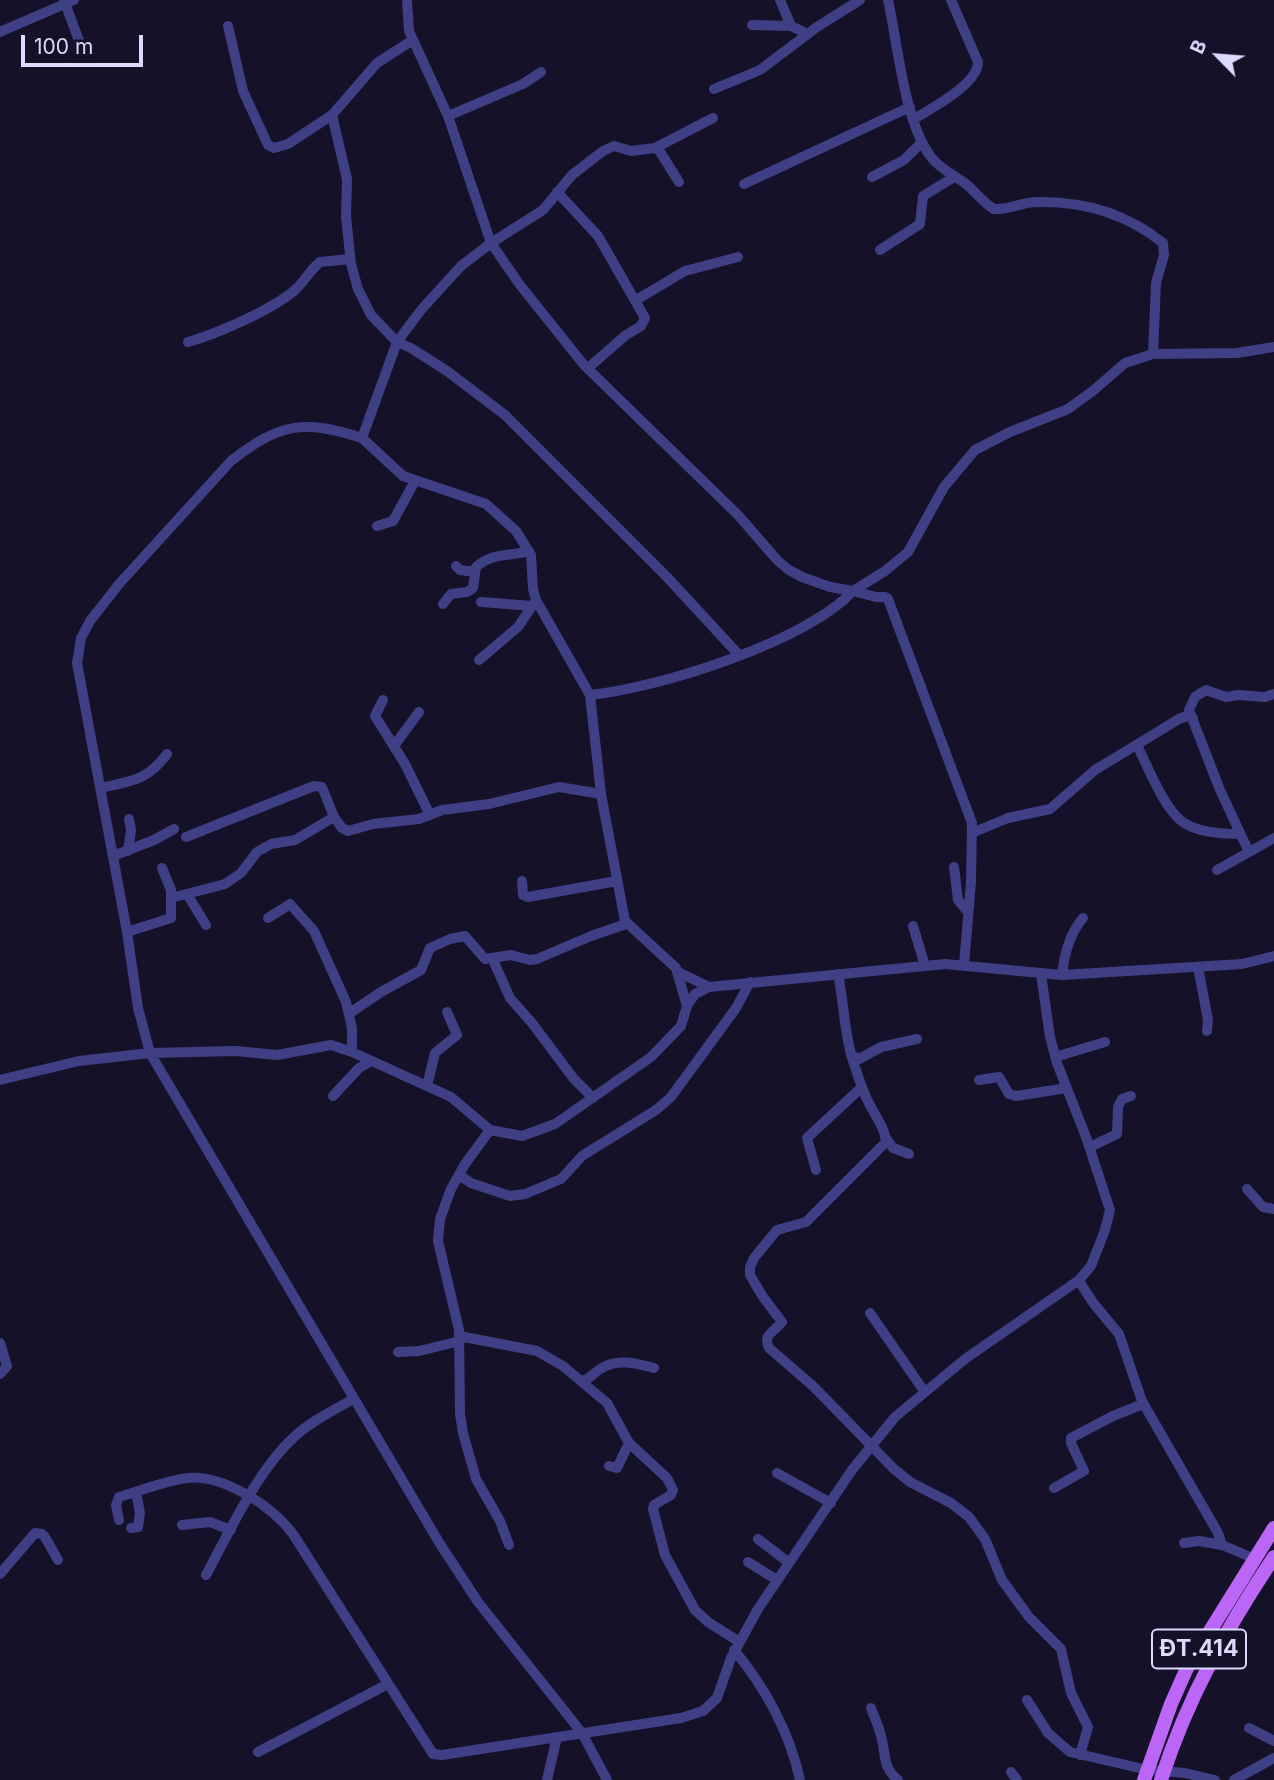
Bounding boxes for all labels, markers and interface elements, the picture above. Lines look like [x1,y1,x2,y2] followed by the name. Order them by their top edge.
[24,21,147,65] scale bar
[1183,21,1253,91] north arrow
[34,34,93,59] text: 100 m
[1185,36,1212,57] text: B
[1152,1630,1246,1668] road number: ĐT.414

